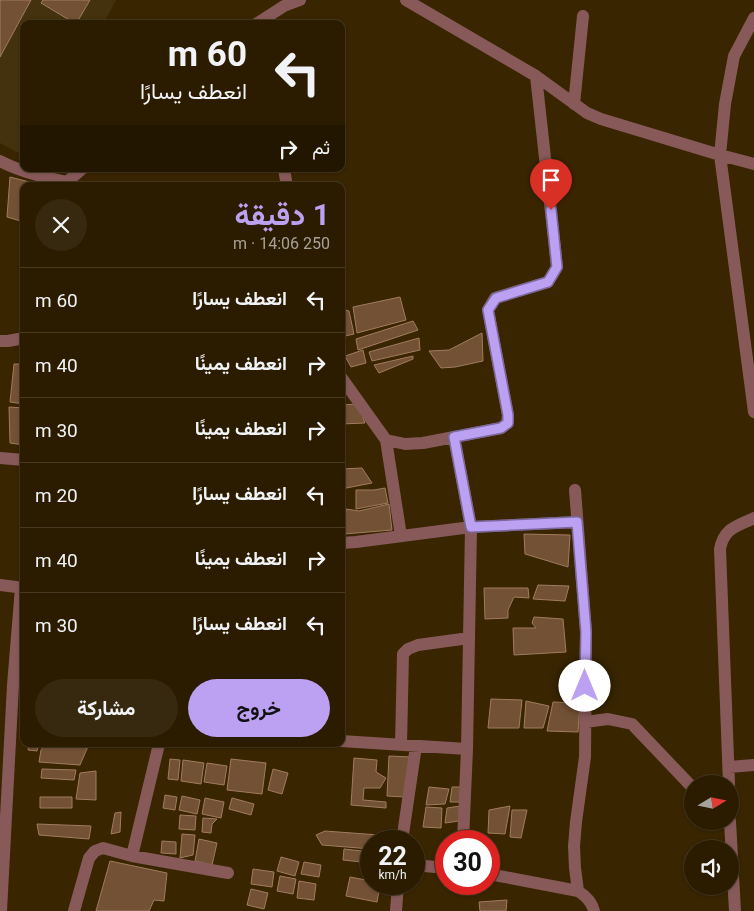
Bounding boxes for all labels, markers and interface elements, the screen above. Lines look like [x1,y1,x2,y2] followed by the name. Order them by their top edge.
[168,34,247,75] text: 60 m
[265,40,330,105] icon: left
[140,79,247,104] text: انعطف يسارًا
[274,135,302,163] icon: right
[312,136,330,159] text: ثم
[530,159,572,210] pin
[537,166,565,194] icon: arrive
[235,197,330,232] text: 1 دقيقة
[35,199,87,251] button: close
[233,234,330,253] text: 250 m · 14:06
[302,286,330,314] icon: left
[192,287,287,310] text: انعطف يسارًا
[35,289,78,312] text: 60 m
[302,351,330,379] icon: right
[195,352,287,375] text: انعطف يمينًا
[35,354,78,377] text: 40 m
[302,416,330,444] icon: right
[195,417,287,440] text: انعطف يمينًا
[35,419,78,442] text: 30 m
[302,481,330,509] icon: left
[192,482,287,505] text: انعطف يسارًا
[35,484,78,507] text: 20 m
[302,546,330,574] icon: right
[195,547,287,570] text: انعطف يمينًا
[35,549,78,572] text: 40 m
[302,611,330,639] icon: left
[192,612,287,635] text: انعطف يسارًا
[35,614,78,637] text: 30 m
[558,659,610,711] position arrow
[35,679,178,737] button: مشاركة
[188,679,330,737] button: خروج
[684,775,739,830] north arrow
[684,775,739,895] map controls
[435,830,500,895] speed limit sign: 30
[684,840,739,895] button: sound
[378,842,407,871] text: 22
[378,868,407,882] text: km/h

